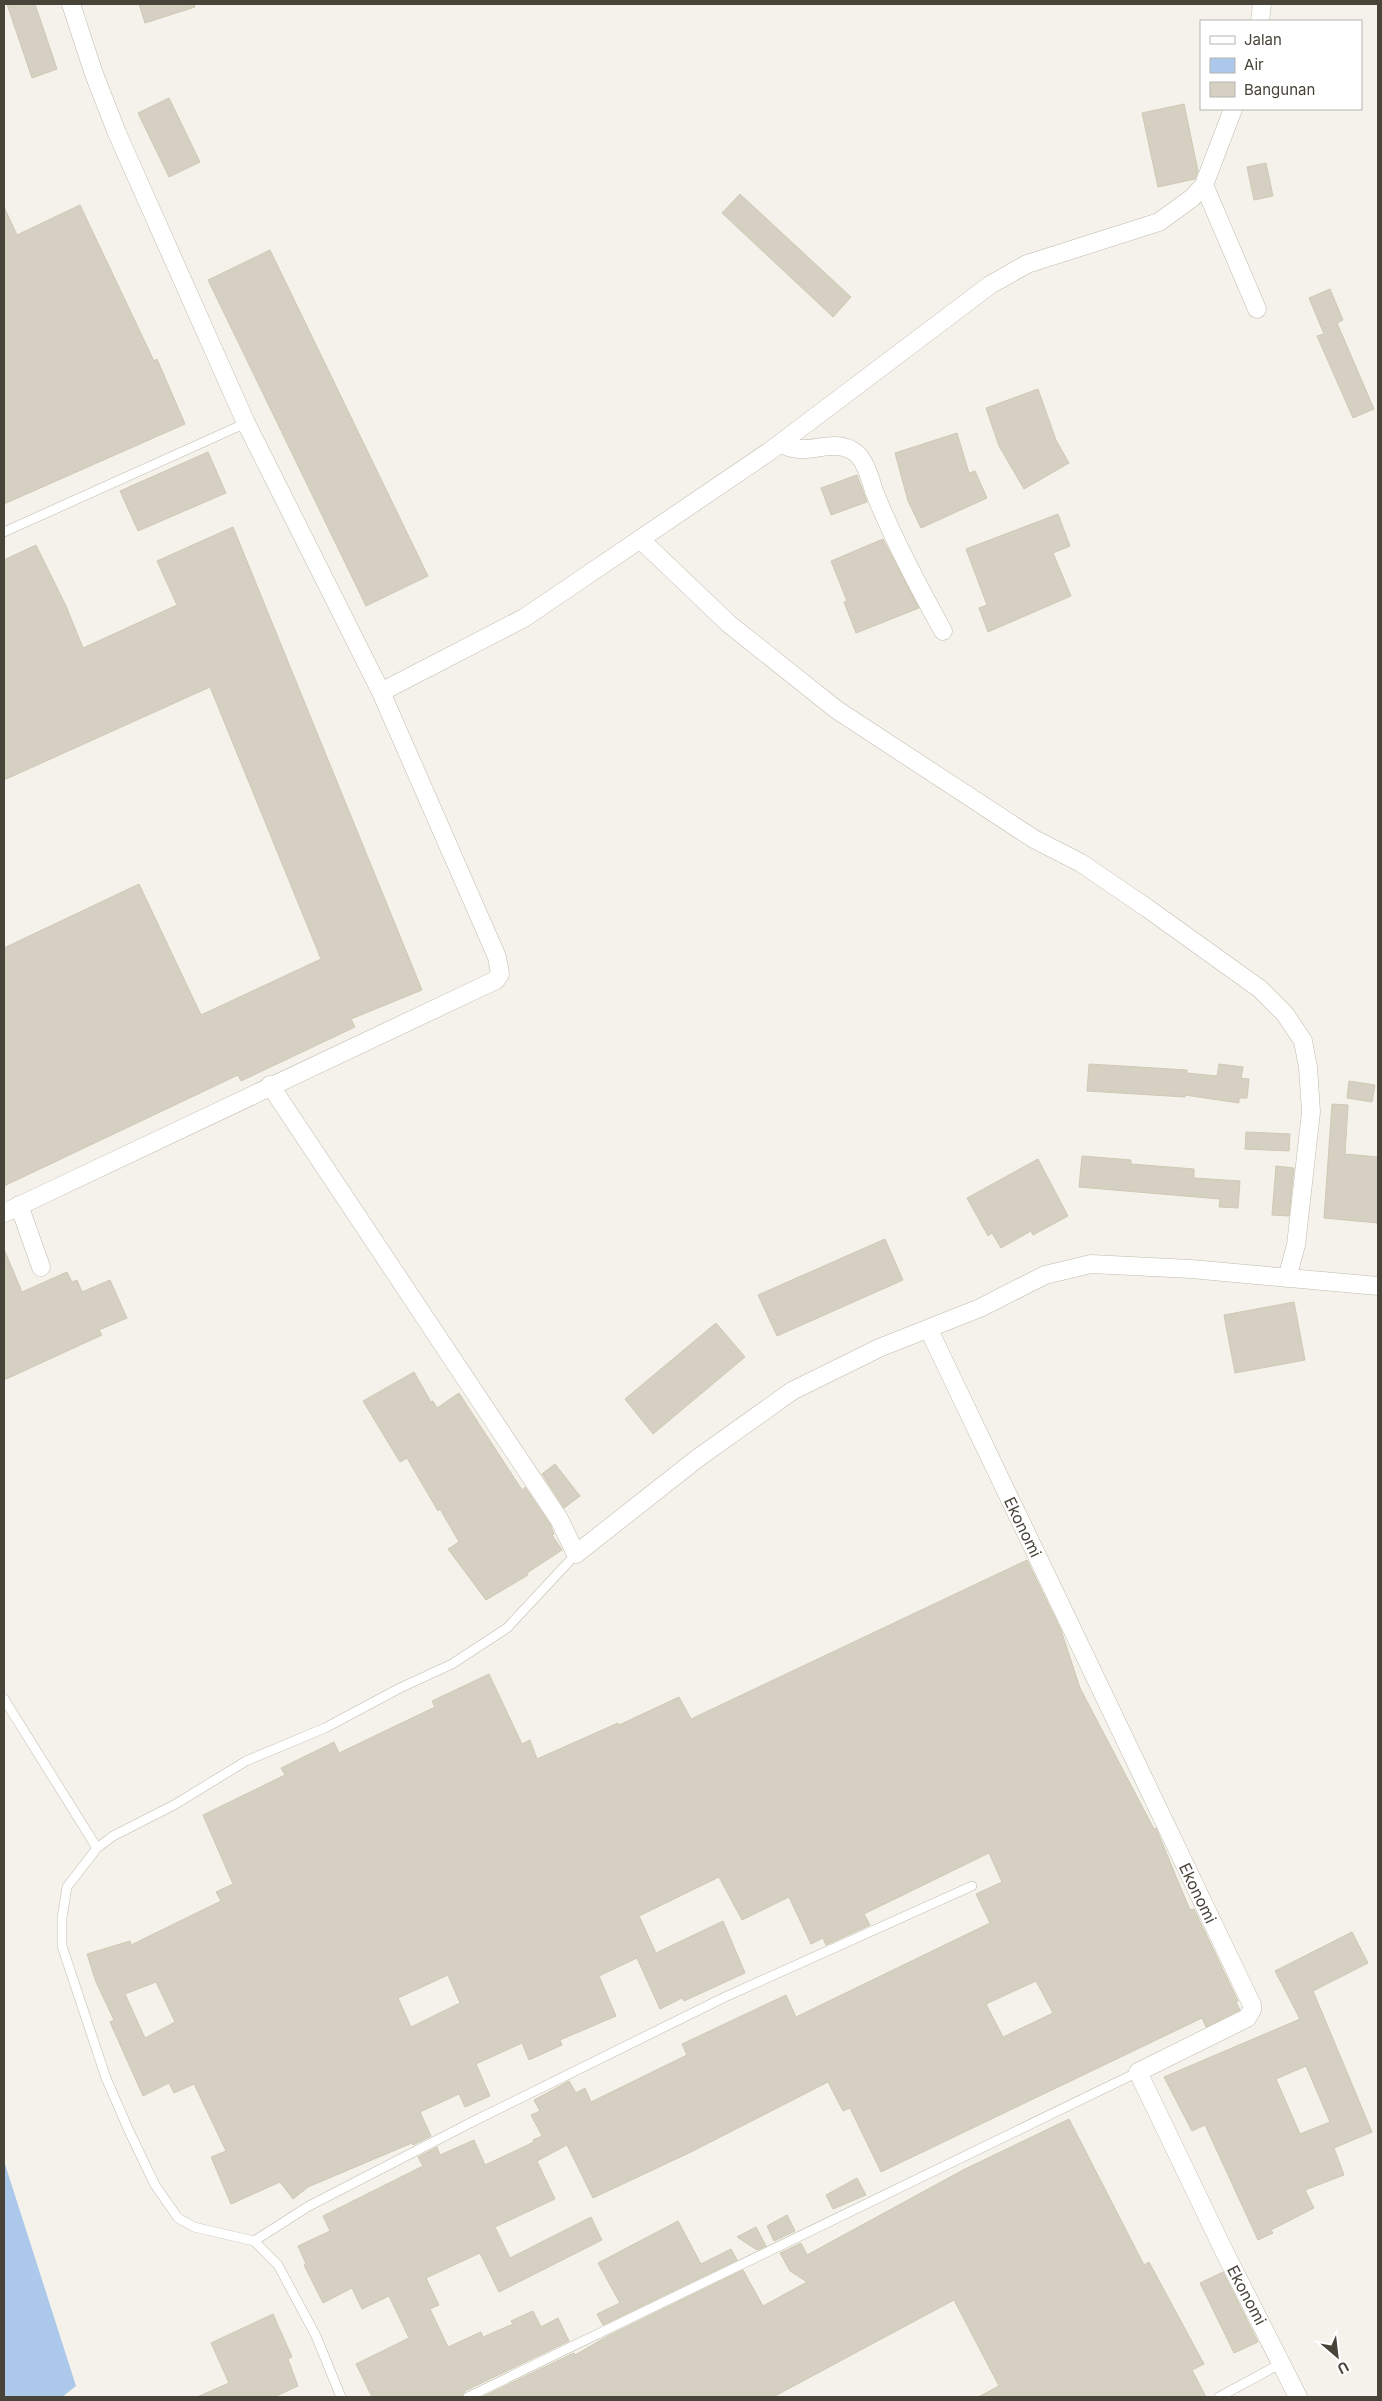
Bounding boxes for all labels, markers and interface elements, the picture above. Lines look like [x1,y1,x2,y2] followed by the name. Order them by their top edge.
[1200,20,1362,110] legend
[1244,30,1282,49] text: Jalan
[1244,55,1264,74] text: Air
[1244,80,1315,99] text: Bangunan
[1000,1494,1046,1560] street label: Ekonomi
[1175,1860,1221,1926] street label: Ekonomi
[1223,2262,1271,2328] street label: Ekonomi
[1312,2331,1362,2381] north arrow
[1335,2358,1352,2378] text: U

